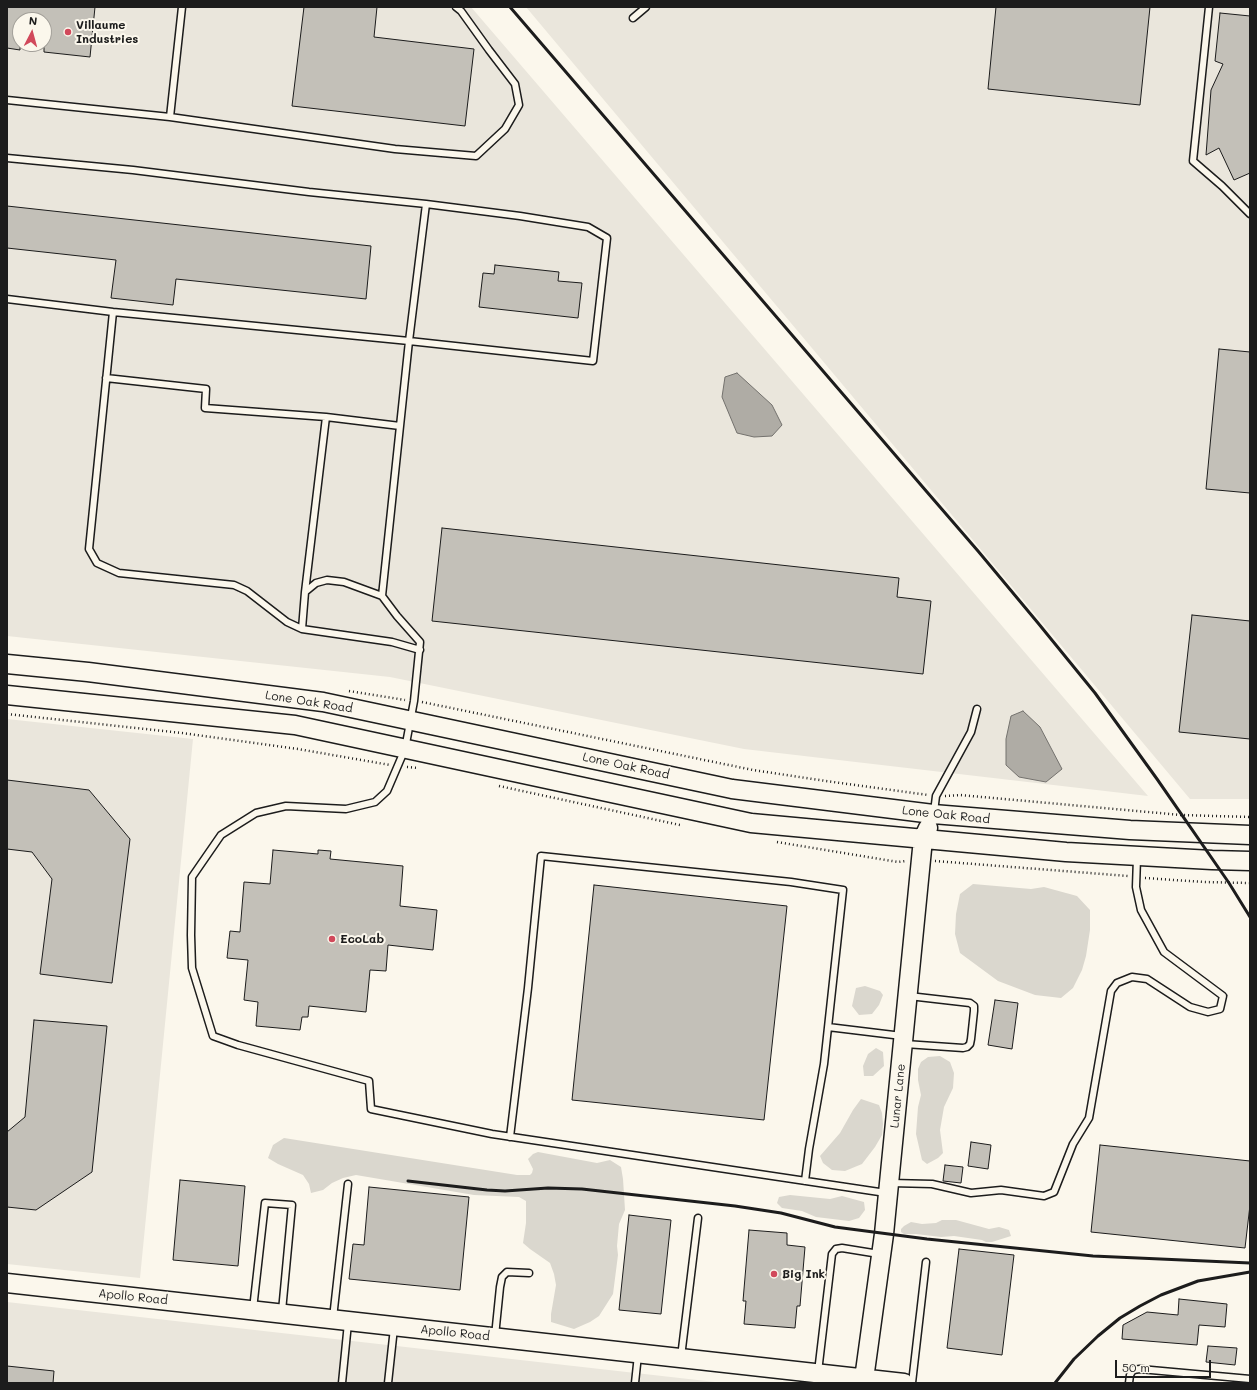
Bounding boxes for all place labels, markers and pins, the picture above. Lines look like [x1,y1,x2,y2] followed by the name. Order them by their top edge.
[76,18,138,46] place label: Villaume Industries
[63,27,73,37] marker: Villaume Industries
[340,932,384,946] place label: EcoLab
[327,934,337,944] marker: EcoLab
[782,1267,825,1281] place label: Big Ink
[769,1269,779,1279] marker: Big Ink

